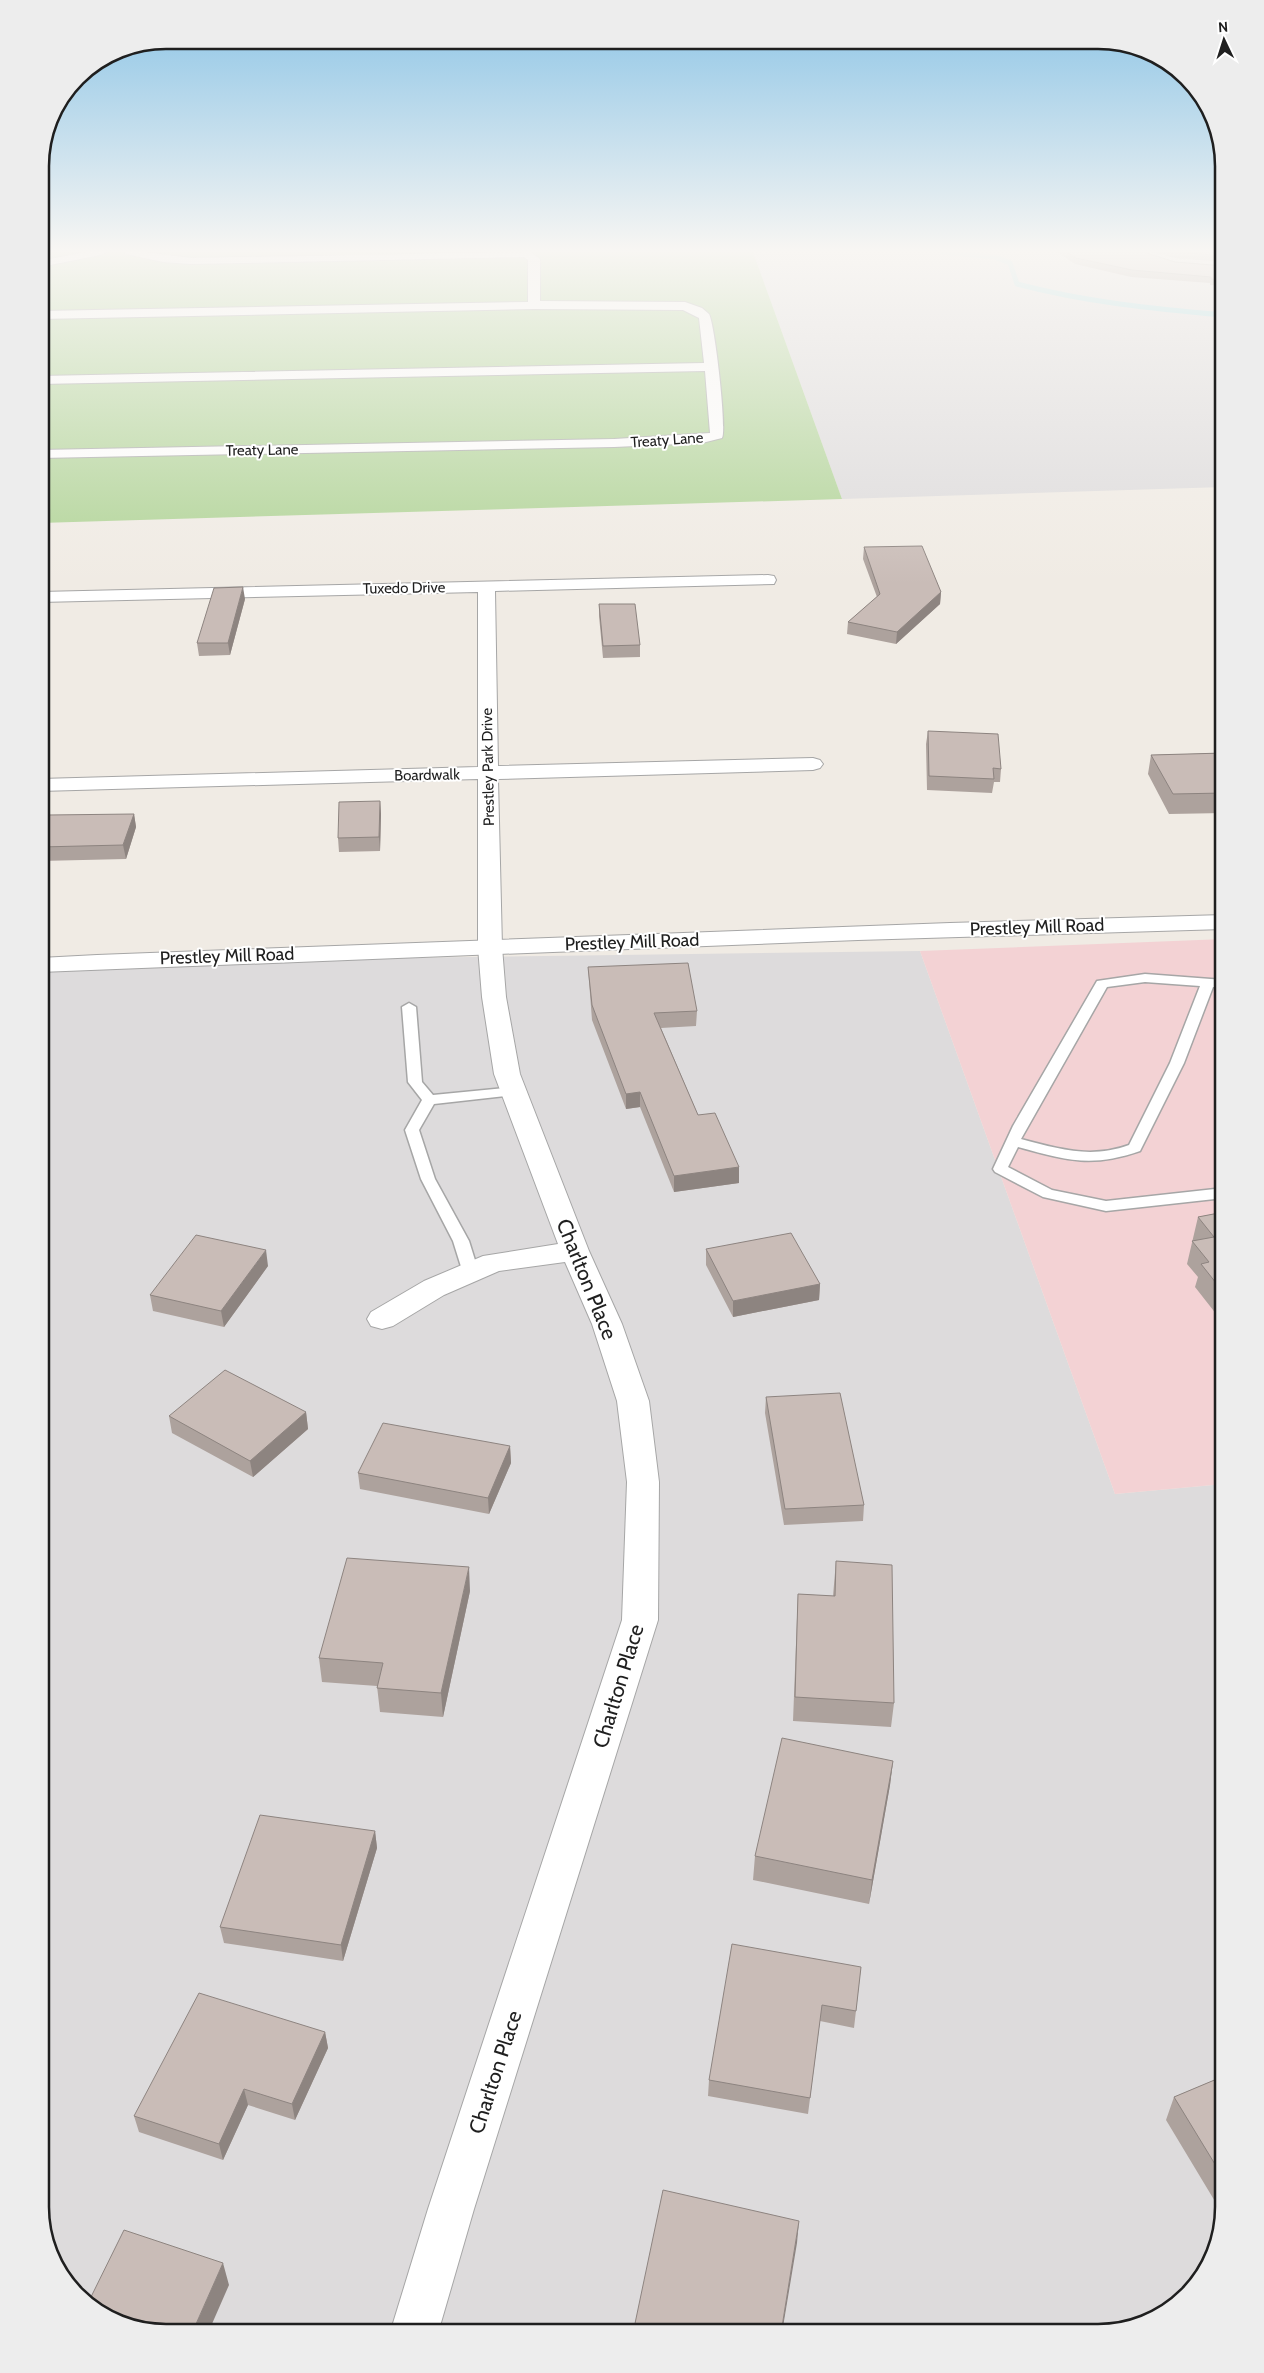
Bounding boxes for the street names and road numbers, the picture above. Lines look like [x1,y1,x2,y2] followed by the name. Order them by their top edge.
[630,428,704,452] street label: Treaty Lane
[225,440,299,460] street label: Treaty Lane
[363,578,446,598] street label: Tuxedo Drive
[478,708,498,826] street label: Prestley Park Drive
[394,765,460,785] street label: Boardwalk
[969,914,1105,940] street label: Prestley Mill Road
[564,929,700,955] street label: Prestley Mill Road
[159,943,295,969] street label: Prestley Mill Road
[551,1215,623,1343] street label: Charlton Place
[587,1621,649,1751] street label: Charlton Place
[463,2007,527,2137] street label: Charlton Place

